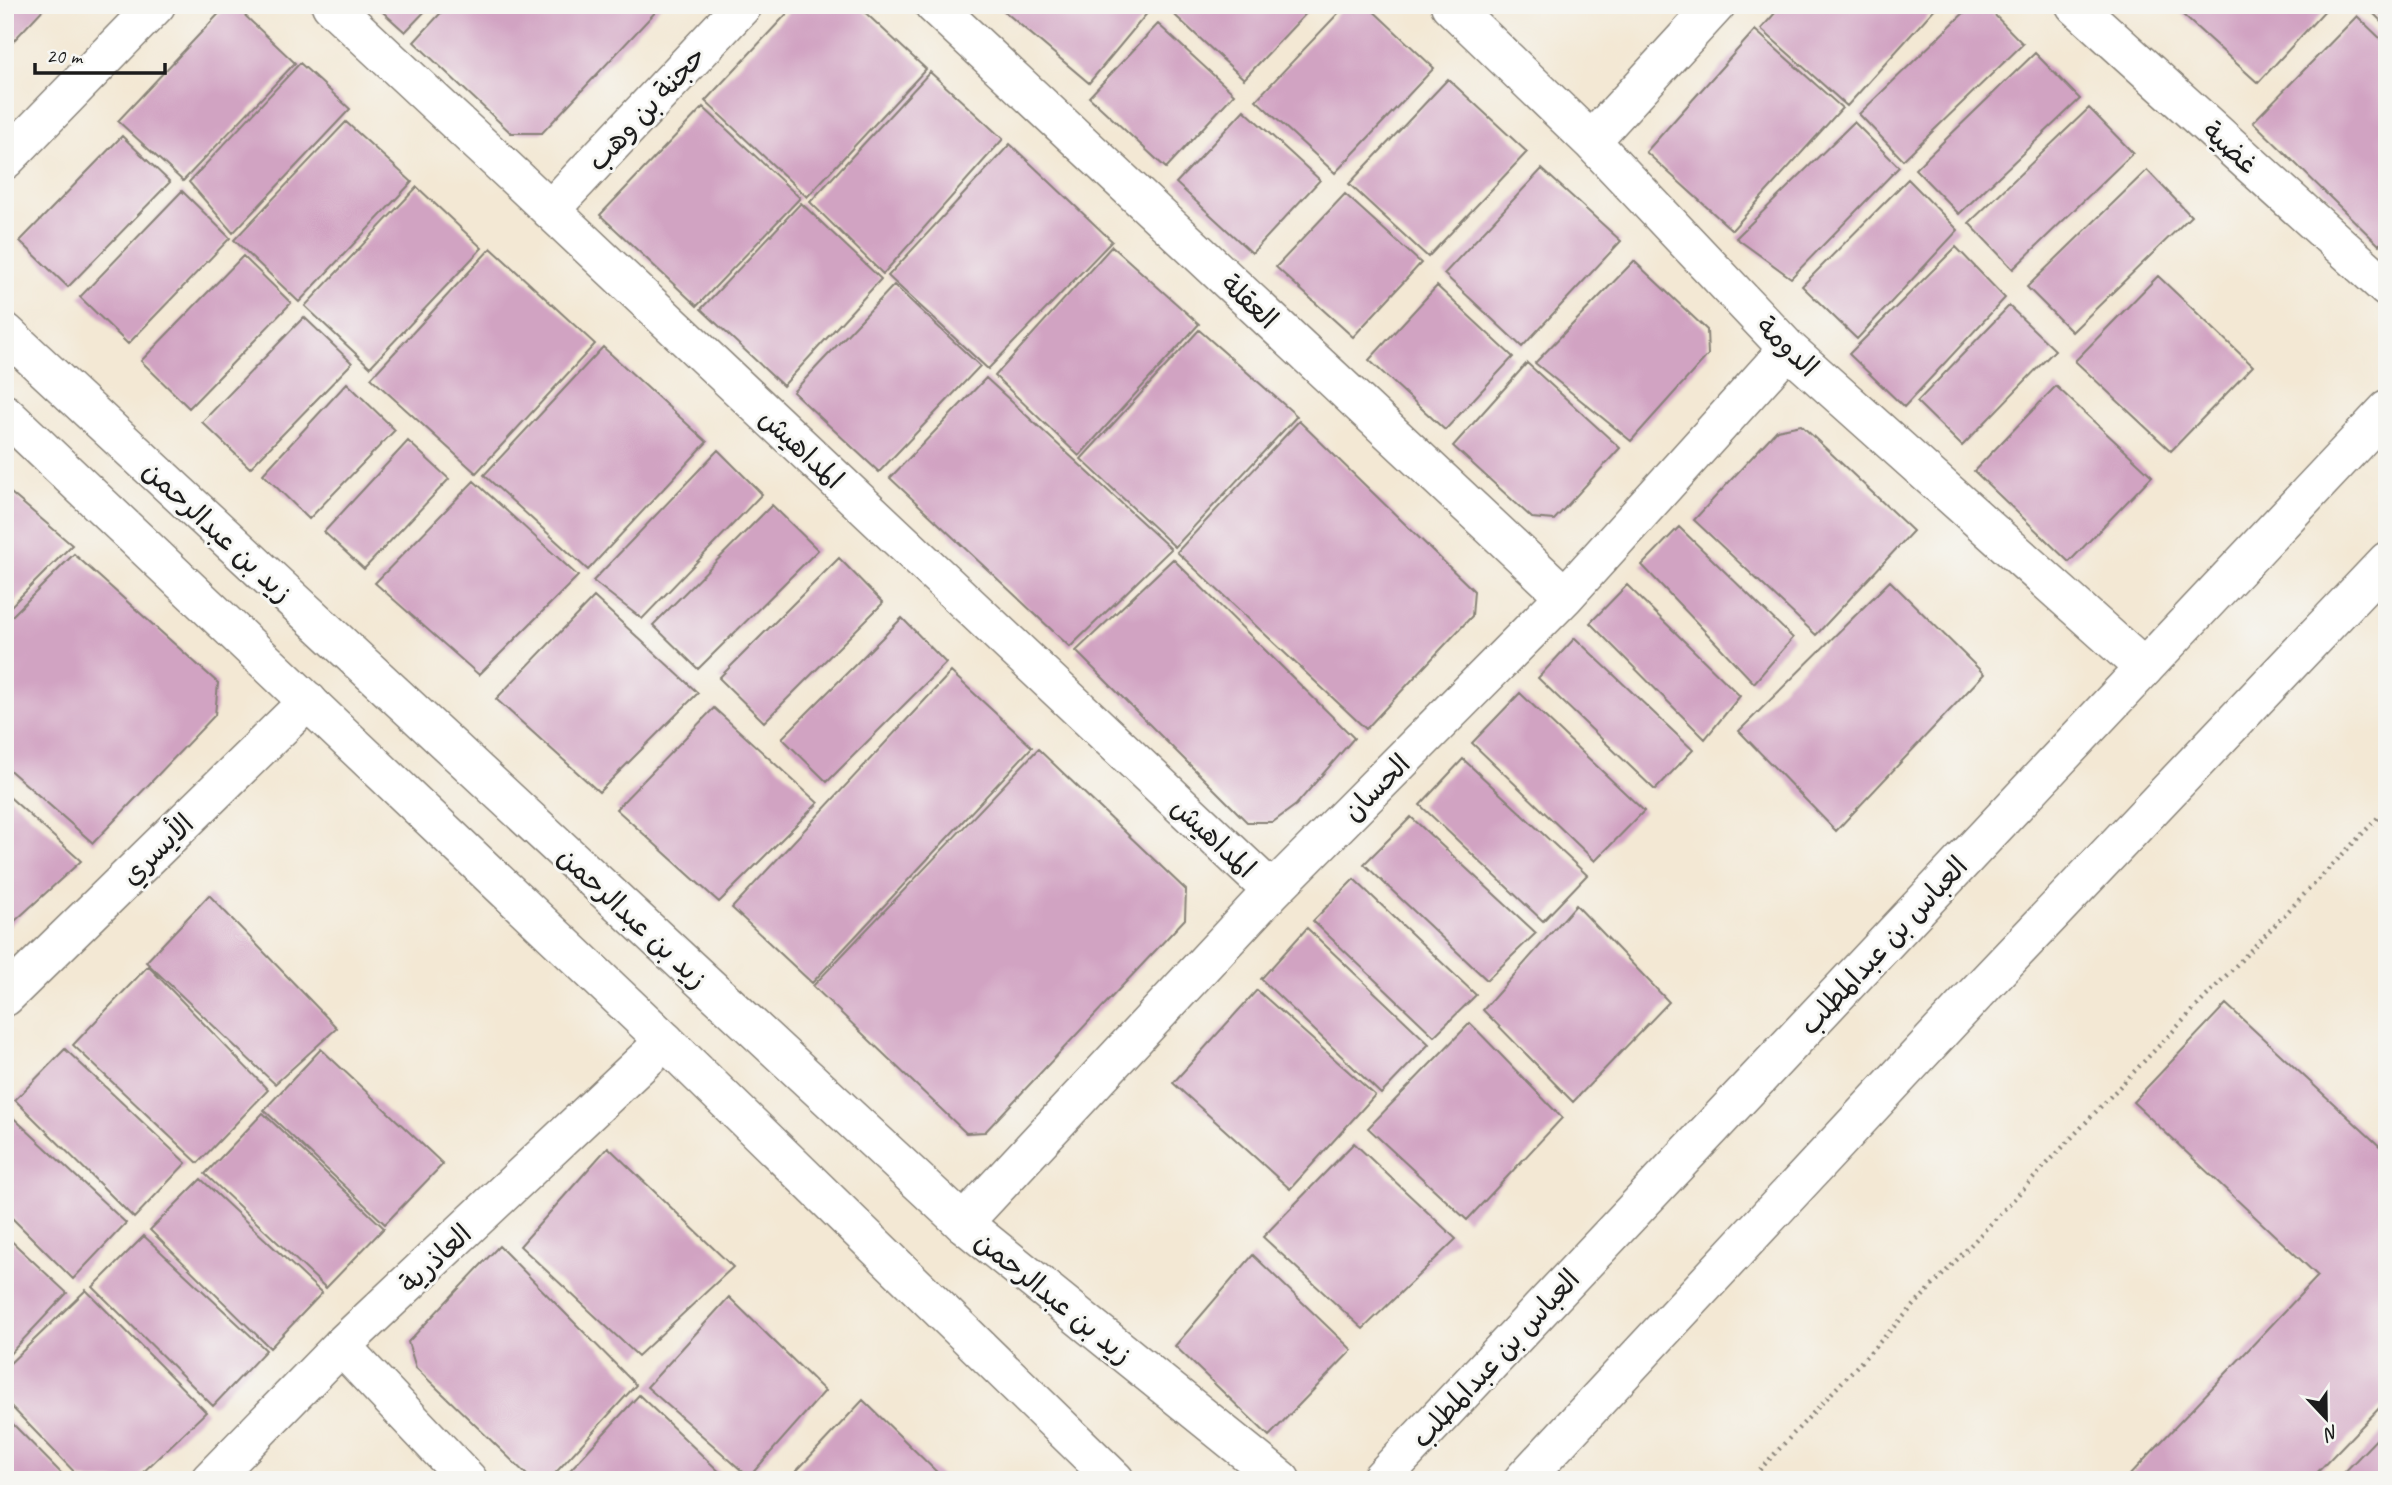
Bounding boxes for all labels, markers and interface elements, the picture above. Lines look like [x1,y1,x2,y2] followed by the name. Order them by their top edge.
[35,32,164,76] scale bar
[579,38,713,178] street label: حجنة بن وهب
[46,43,84,69] text: 20 m
[2195,113,2266,182] street label: غضية
[1214,266,1286,336] street label: العقلة
[1749,308,1826,384] street label: الدومة
[752,400,851,496] street label: المداهيش
[135,453,300,610] street label: زيد بن عبدالرحمن
[1335,746,1418,829] street label: الحسان
[1164,789,1263,885] street label: المداهيش
[113,806,203,895] street label: الأيسري
[550,839,715,996] street label: زيد بن عبدالرحمن
[1792,849,1975,1042] street label: العباس بن عبدالمطلب
[392,1216,479,1301] street label: العاذرية
[968,1223,1140,1372] street label: زيد بن عبدالرحمن
[1404,1262,1587,1455] street label: العباس بن عبدالمطلب
[2290,1384,2360,1454] north arrow
[2319,1420,2342,1447] text: N

